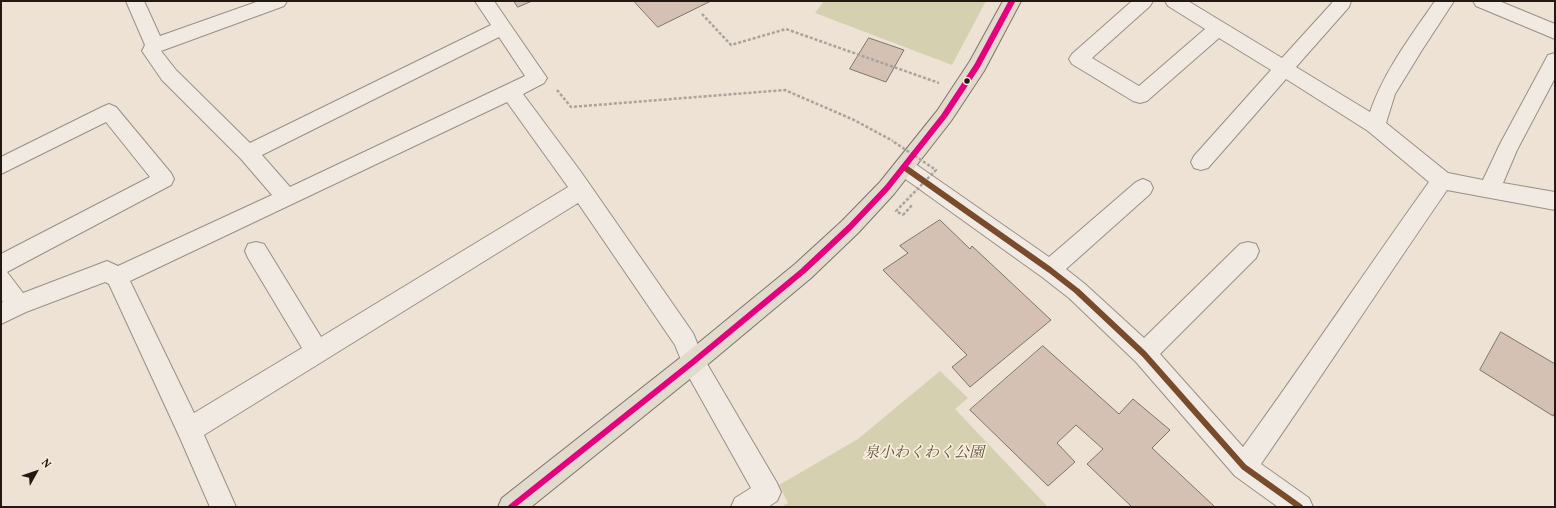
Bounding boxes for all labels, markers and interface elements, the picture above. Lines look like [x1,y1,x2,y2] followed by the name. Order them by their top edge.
[962,76,972,86] unlabelled marker
[864,445,984,463] park label: 泉小わくわく公園
[16,452,56,492] north arrow
[37,456,54,472] text: N

